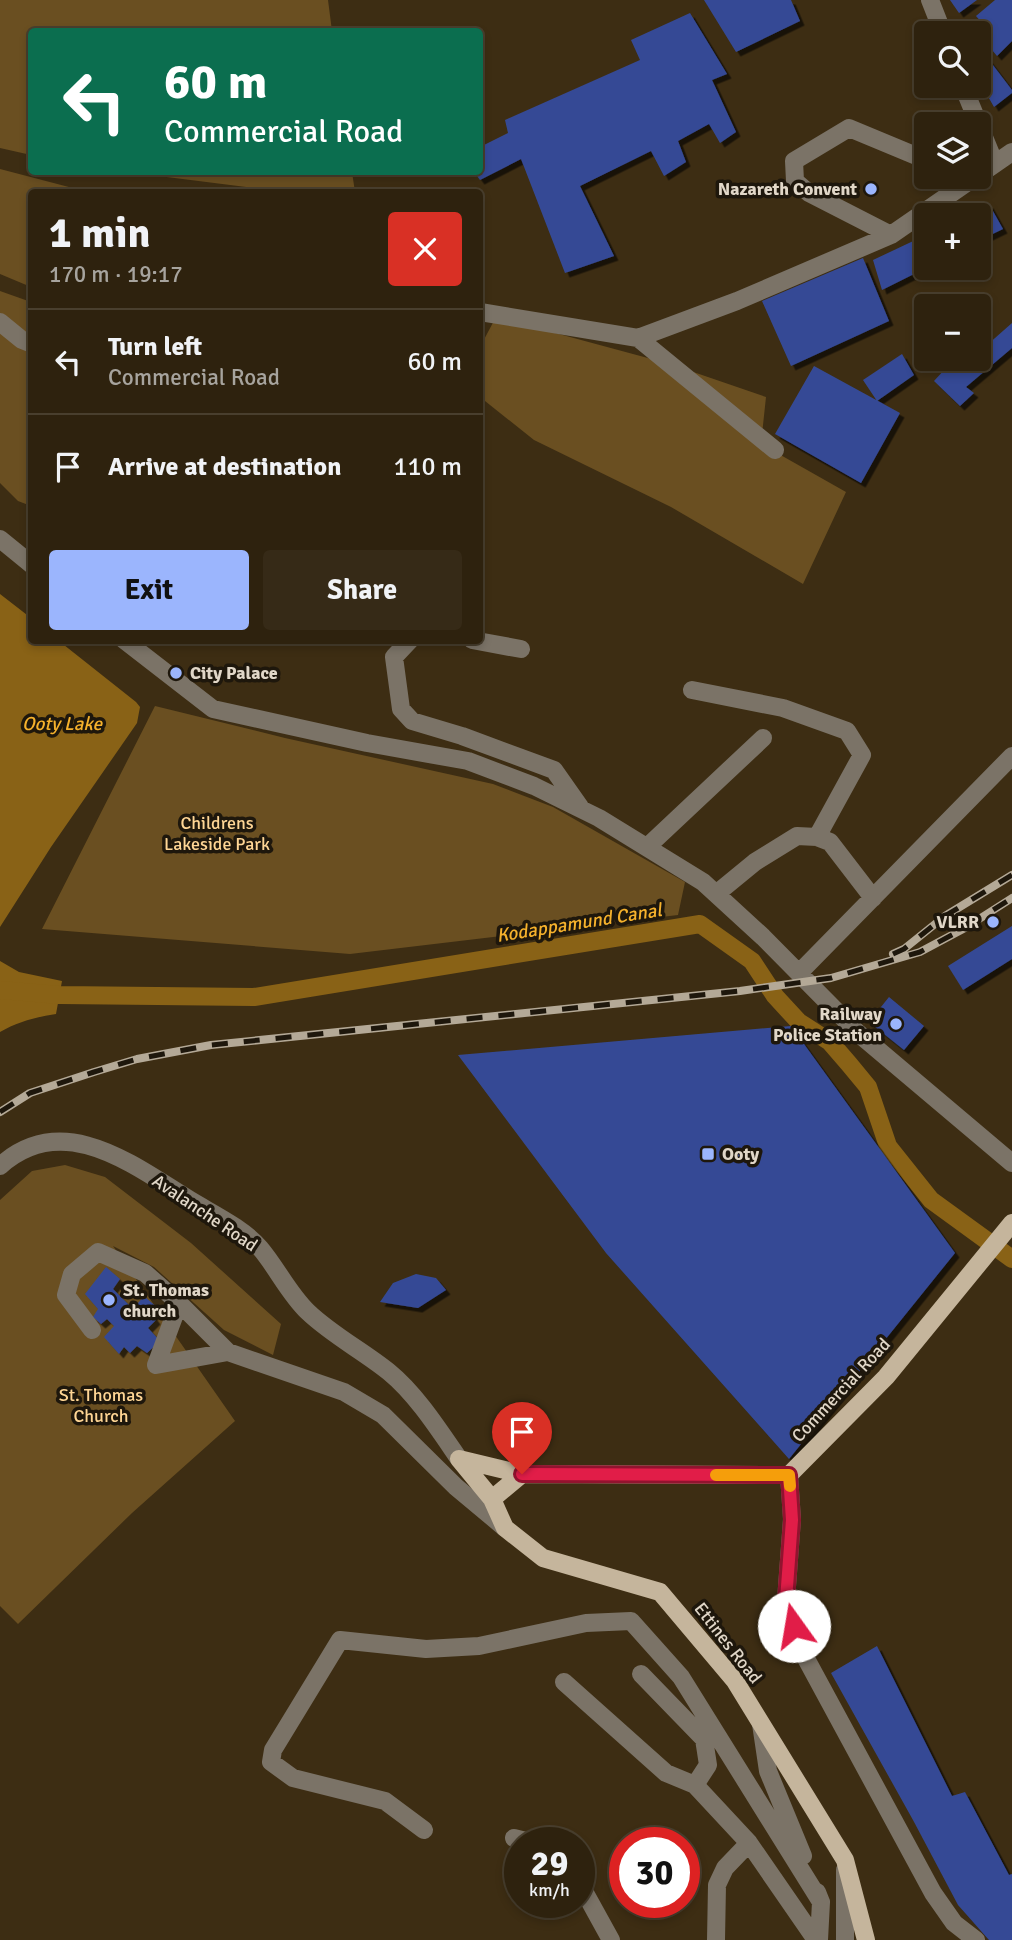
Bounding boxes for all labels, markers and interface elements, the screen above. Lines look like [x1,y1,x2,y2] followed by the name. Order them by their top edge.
[914,21,991,371] map controls
[914,21,991,98] button: search
[164,52,267,112] text: 60 m
[49,56,140,147] icon: left
[164,112,403,151] text: Commercial Road
[914,112,991,189] button: layers
[718,178,857,200] place label: Nazareth Convent
[863,181,879,197] marker: Nazareth Convent
[914,203,991,280] button: +
[49,208,150,259] text: 1 min
[388,212,462,286] button: close
[49,260,183,289] text: 170 m · 19:17
[914,294,991,371] button: −
[108,331,202,363] text: Turn left
[49,343,87,381] icon: left
[407,346,462,378] text: 60 m
[108,363,280,392] text: Commercial Road
[49,448,87,486] icon: arrive
[108,451,341,483] text: Arrive at destination
[393,451,462,483] text: 110 m
[49,550,249,630] button: Exit
[263,550,462,630] button: Share
[190,662,278,684] place label: City Palace
[168,665,184,681] marker: City Palace
[22,712,104,736] water label: Ooty Lake
[164,812,270,855] park label: Childrens Lakeside Park
[495,898,665,948] water label: Kodappamund Canal
[937,911,979,933] place label: VLRR
[985,914,1001,930] marker: VLRR
[773,1003,882,1046] place label: Railway Police Station
[888,1016,904,1032] marker: Railway Police Station
[722,1143,759,1165] place label: Ooty
[700,1146,716,1162] marker: Ooty
[148,1170,262,1256] street label: Avalanche Road
[123,1279,209,1322] place label: St. Thomas church
[101,1292,117,1308] marker: St. Thomas church
[787,1333,895,1447] street label: Commercial Road
[59,1384,143,1427] park label: St. Thomas Church
[492,1402,552,1474] pin
[503,1413,541,1451] icon: arrive
[757,1589,831,1663] position arrow
[690,1598,766,1688] street label: Ettines Road
[609,1827,700,1918] speed limit sign: 30
[531,1842,568,1885] text: 29
[529,1879,570,1901] text: km/h

